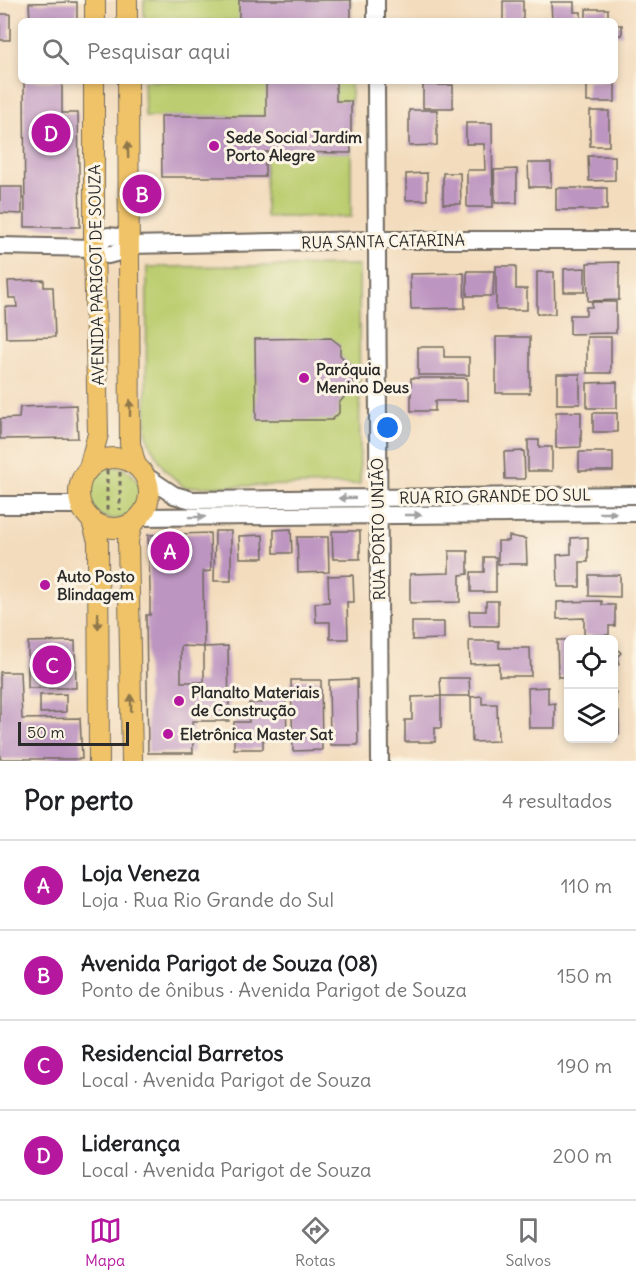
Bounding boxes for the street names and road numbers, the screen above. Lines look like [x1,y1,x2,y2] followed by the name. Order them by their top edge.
[84,164,108,386] street label: AVENIDA PARIGOT DE SOUZA
[301,230,465,252] street label: RUA SANTA CATARINA
[367,457,389,601] street label: RUA PORTO UNIÃO
[399,484,591,508] street label: RUA RIO GRANDE DO SUL

